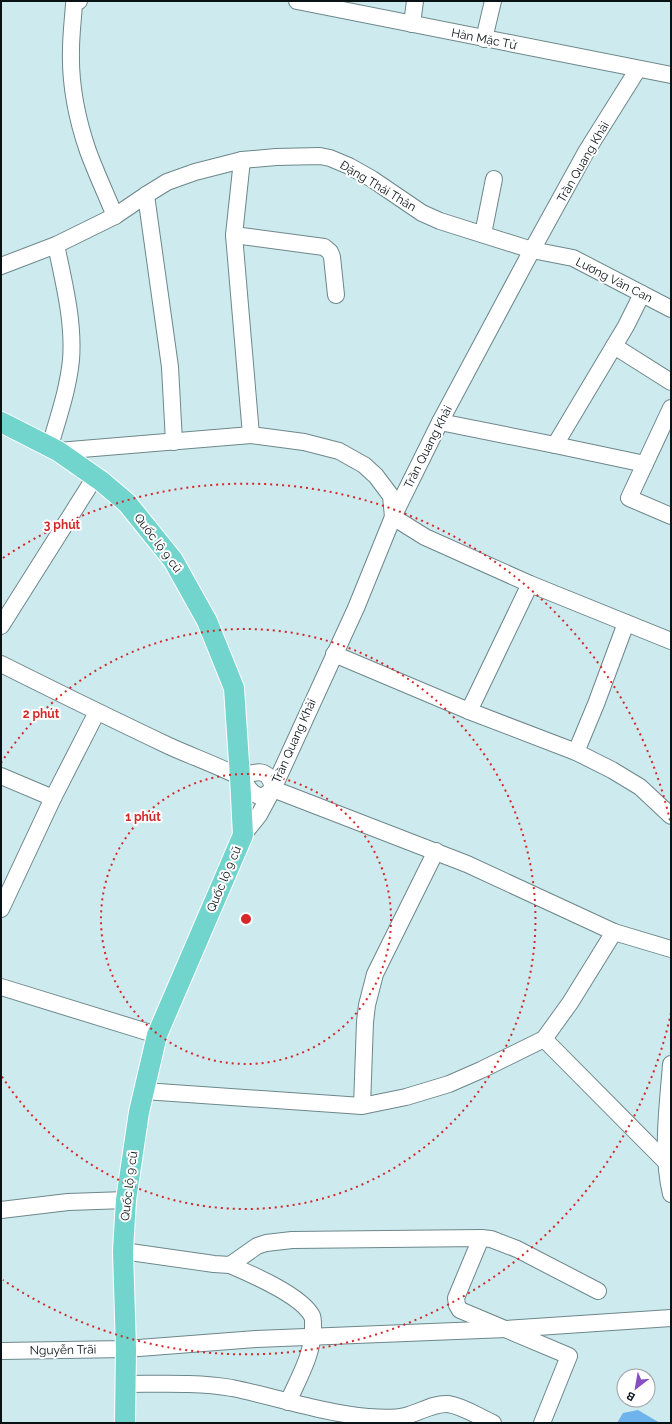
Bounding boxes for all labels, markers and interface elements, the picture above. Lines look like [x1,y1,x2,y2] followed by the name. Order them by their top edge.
[450,26,519,52] street label: Hàn Mặc Tử
[554,119,612,205] street label: Trần Quang Khải
[337,158,419,214] street label: Đặng Thái Thân
[573,255,655,305] street label: Lương Văn Can
[401,403,455,491] street label: Trần Quang Khải
[131,511,185,575] street label: Quốc lộ 9 cũ
[44,518,81,532] text: 3 phút
[269,697,319,785] street label: Trần Quang Khải
[23,707,60,721] text: 2 phút
[125,810,161,824] text: 1 phút
[204,844,244,914] street label: Quốc lộ 9 cũ
[239,912,253,926] centre of rings
[118,1150,140,1222] street label: Quốc lộ 9 cũ
[30,1342,96,1358] street label: Nguyễn Trãi
[616,1368,656,1408] north arrow
[624,1388,638,1404] text: B

